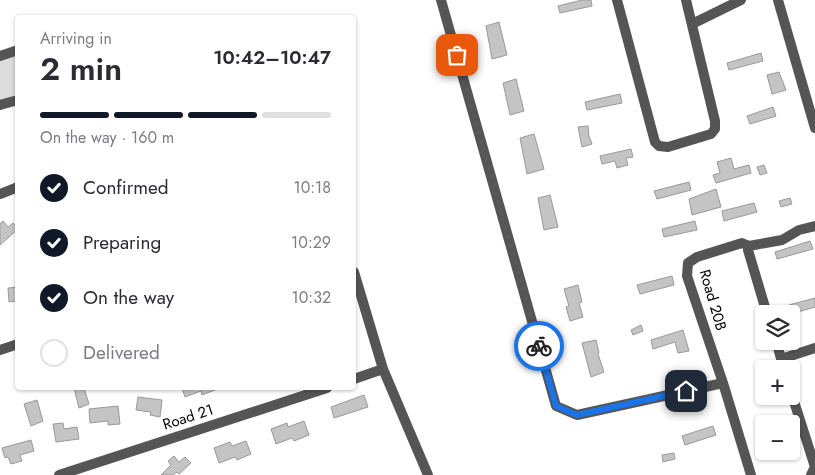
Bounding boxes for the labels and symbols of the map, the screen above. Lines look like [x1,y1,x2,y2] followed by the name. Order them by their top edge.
[436,34,478,76] pin
[694,267,732,333] street label: Road 20B
[514,321,564,371] courier
[665,370,707,412] pin
[160,398,216,436] street label: Road 21

